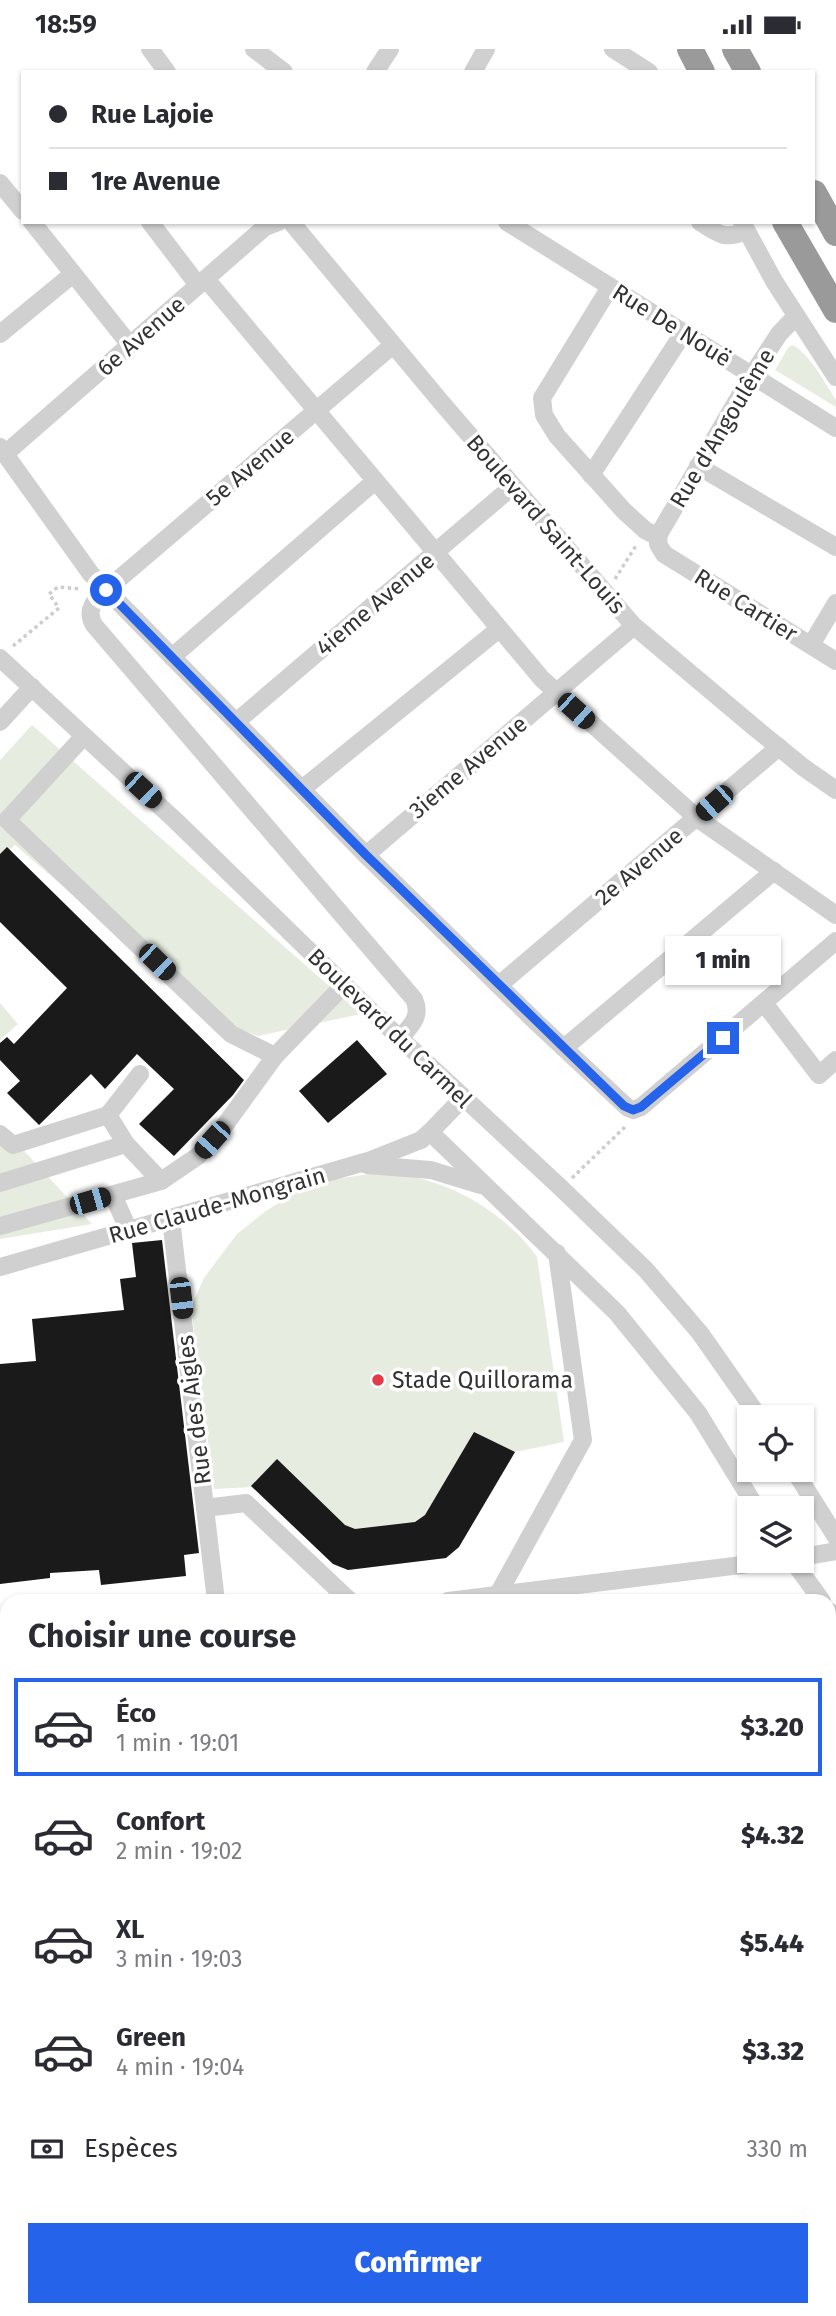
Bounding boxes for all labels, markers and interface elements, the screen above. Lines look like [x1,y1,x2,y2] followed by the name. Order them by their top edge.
[35,9,97,40] text: 18:59
[91,99,214,130] text: Rue Lajoie
[91,166,220,197] text: 1re Avenue
[608,278,736,372] street label: Rue De Nouë
[91,290,191,382] street label: 6e Avenue
[664,343,780,513] street label: Rue d'Angoulême
[200,422,300,512] street label: 5e Avenue
[461,429,631,619] street label: Boulevard Saint-Louis
[310,546,440,662] street label: 4ieme Avenue
[689,562,803,648] street label: Rue Cartier
[90,574,122,606] route start
[554,689,599,733] car
[403,710,533,824] street label: 3ieme Avenue
[121,768,166,812] car
[692,781,737,825] car
[589,821,689,911] street label: 2e Avenue
[665,937,781,985] callout: 1 min
[135,940,180,984] car
[302,942,478,1114] street label: Boulevard du Carmel
[695,946,751,974] text: 1 min
[707,1022,739,1054] route end
[191,1117,234,1163] car
[105,1161,329,1249] street label: Rue Claude-Mongrain
[67,1185,114,1217] car
[169,1276,194,1320] car
[171,1334,217,1486] street label: Rue des Aigles
[392,1366,573,1394] place label: Stade Quillorama
[370,1372,386,1388] marker: Stade Quillorama
[737,1405,814,1573] map controls
[737,1405,814,1482] button: locate
[737,1496,814,1573] button: layers
[28,1617,296,1655] text: Choisir une course
[32,1696,95,1759] icon: car
[116,1698,156,1729] text: Éco
[741,1712,804,1743] text: $3.20
[116,1729,239,1757] text: 1 min · 19:01
[32,1804,95,1867] icon: car
[116,1806,205,1837] text: Confort
[741,1820,804,1851] text: $4.32
[116,1837,242,1865] text: 2 min · 19:02
[32,1912,95,1975] icon: car
[116,1914,144,1945] text: XL
[740,1928,804,1959] text: $5.44
[116,1945,243,1973] text: 3 min · 19:03
[32,2020,95,2083] icon: car
[116,2022,186,2053] text: Green
[742,2036,804,2067] text: $3.32
[116,2053,244,2081] text: 4 min · 19:04
[28,2130,66,2168] icon: cash
[84,2133,178,2164] text: Espèces
[746,2135,808,2163] text: 330 m
[28,2223,808,2303] button: Confirmer

